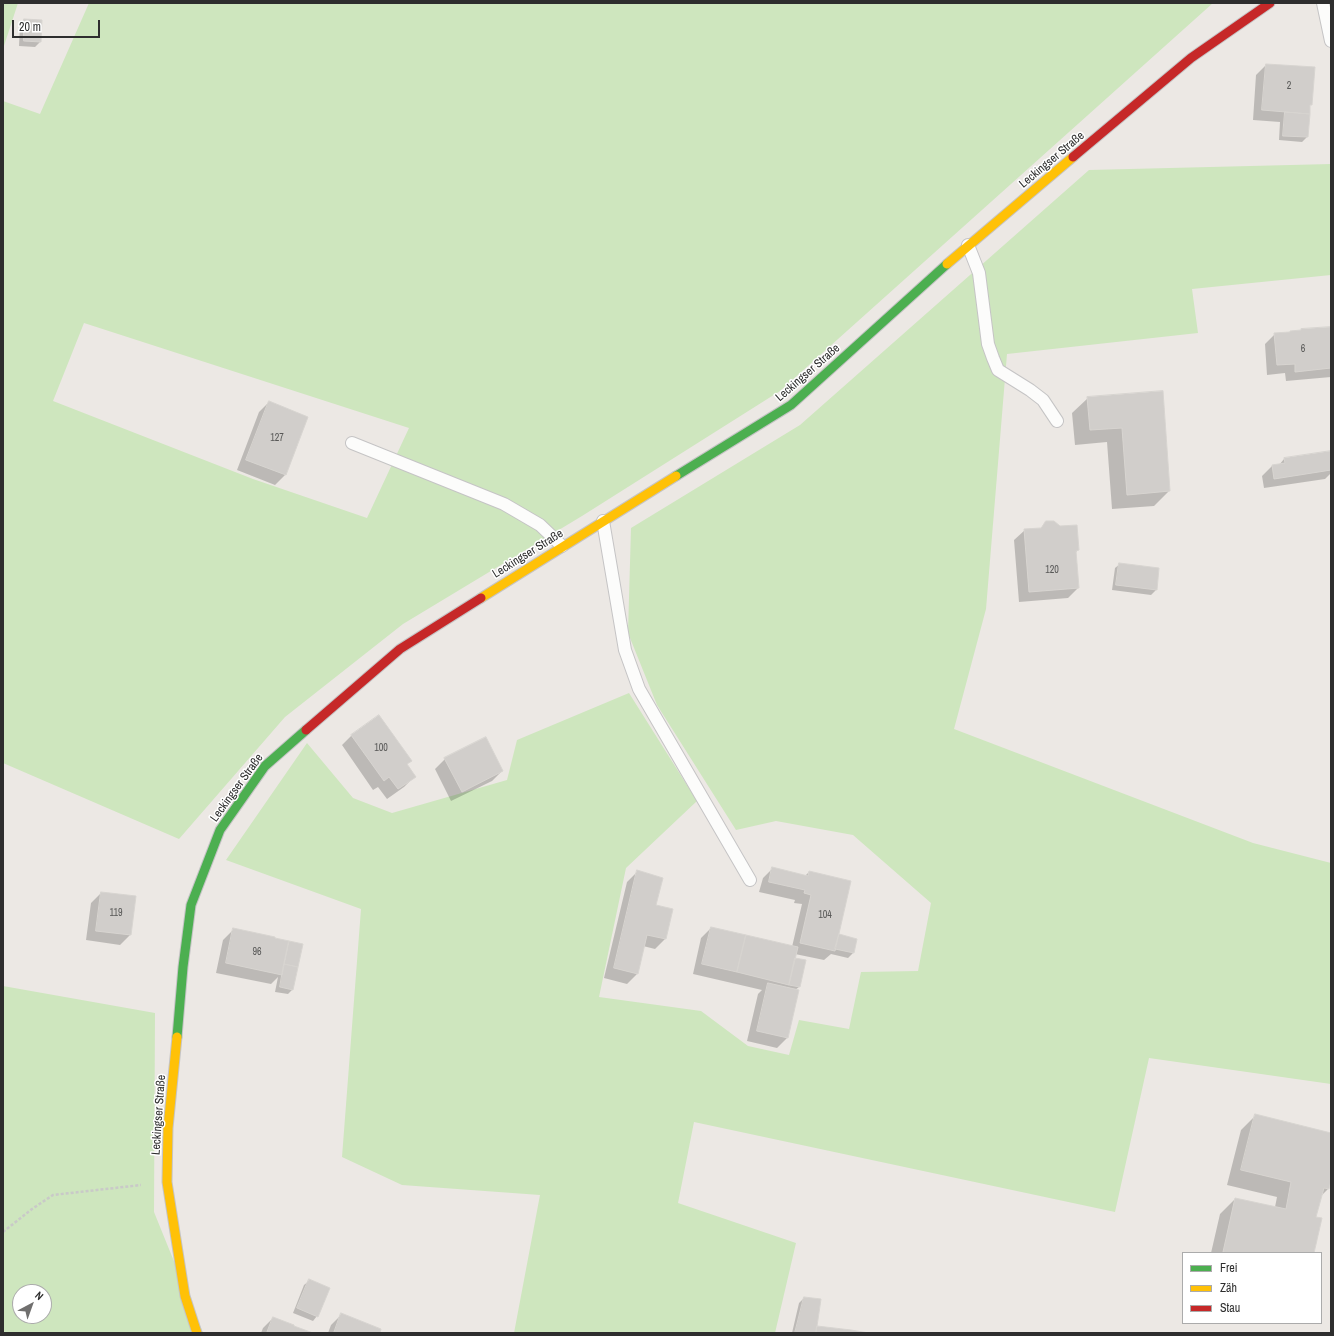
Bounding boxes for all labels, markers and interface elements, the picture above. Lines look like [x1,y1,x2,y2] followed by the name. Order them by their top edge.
[14,12,102,38] scale bar
[19,19,41,35] text: 20 m
[1287,80,1291,92] house number: 2
[1017,129,1087,191] street label: Leckingser Straße
[773,341,843,405] street label: Leckingser Straße
[1301,343,1305,355] house number: 6
[270,432,284,444] house number: 127
[490,527,566,581] street label: Leckingser Straße
[1045,564,1059,576] house number: 120
[374,742,388,754] house number: 100
[208,751,266,825] street label: Leckingser Straße
[109,907,123,919] house number: 119
[818,909,832,921] house number: 104
[252,946,262,958] house number: 96
[149,1074,169,1156] street label: Leckingser Straße
[1182,1252,1322,1324] legend
[1220,1260,1238,1276] text: Frei
[1220,1280,1237,1296] text: Zäh
[12,1284,52,1324] north arrow
[32,1288,46,1303] text: N
[1220,1300,1240,1316] text: Stau

